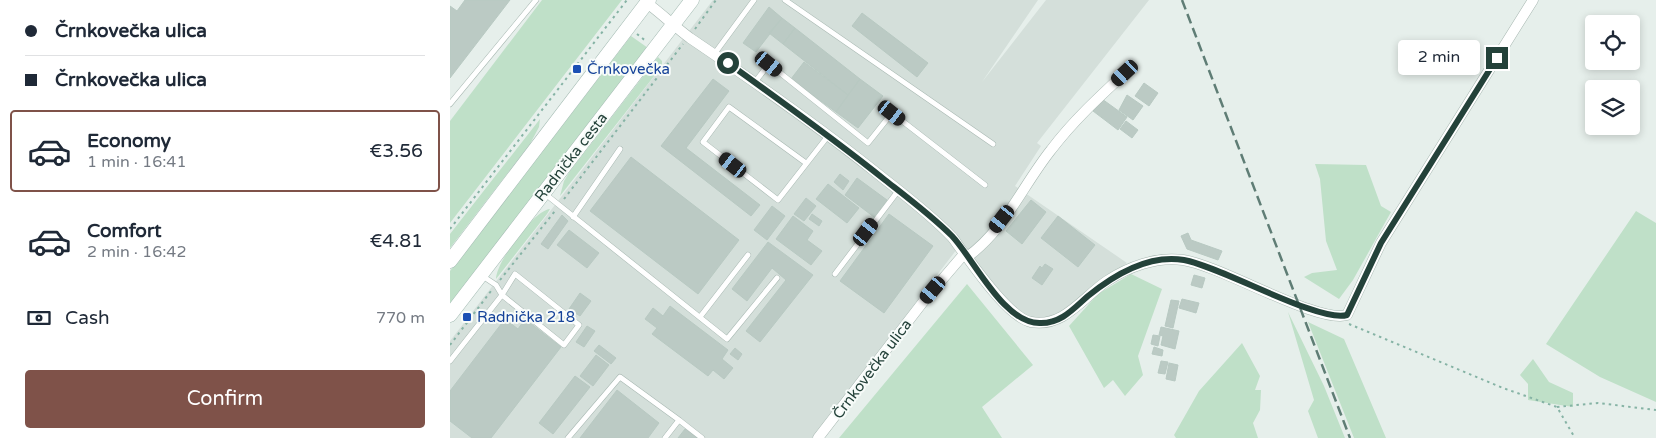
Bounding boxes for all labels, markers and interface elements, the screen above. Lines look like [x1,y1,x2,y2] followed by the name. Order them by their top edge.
[1585,15,1640,135] map controls
[1585,15,1640,70] button: locate
[55,20,207,42] text: Črnkovečka ulica
[1397,40,1480,76] callout: 2 min
[1418,47,1460,67] text: 2 min
[1486,47,1508,69] route end
[752,49,785,79] car
[717,52,739,74] route start
[1108,57,1141,89] car
[587,60,670,78] place label: Črnkovečka
[571,63,583,75] marker: Črnkovečka
[55,69,207,91] text: Črnkovečka ulica
[1585,80,1640,135] button: layers
[875,98,908,128] car
[531,109,611,205] street label: Radnička cesta
[27,129,72,174] icon: car
[87,130,171,152] text: Economy
[369,140,423,162] text: €3.56
[716,150,749,180] car
[87,152,186,172] text: 1 min · 16:41
[986,203,1017,235] car
[850,216,881,248] car
[27,219,72,264] icon: car
[87,220,161,242] text: Comfort
[369,230,423,252] text: €4.81
[87,242,186,262] text: 2 min · 16:42
[917,274,948,306] car
[25,304,53,332] icon: cash
[65,307,110,329] text: Cash
[376,308,425,328] text: 770 m
[477,308,575,326] place label: Radnička 218
[461,311,473,323] marker: Radnička 218
[829,316,915,422] street label: Črnkovečka ulica
[25,370,425,428] button: Confirm

